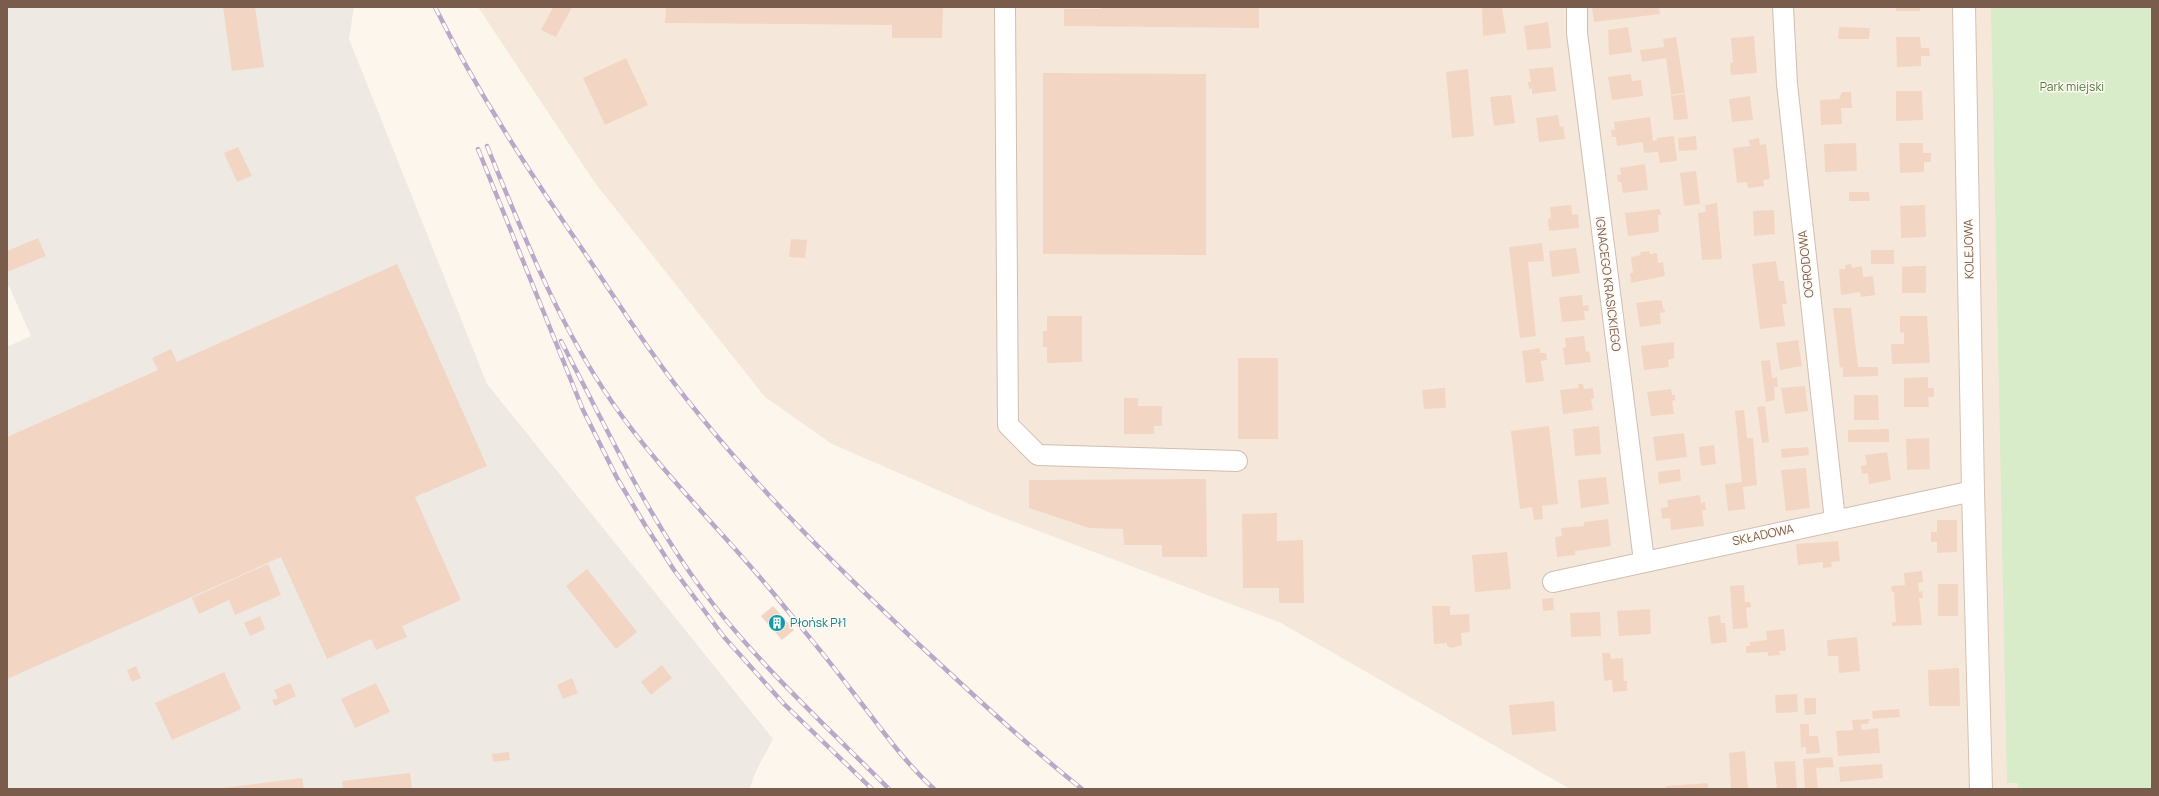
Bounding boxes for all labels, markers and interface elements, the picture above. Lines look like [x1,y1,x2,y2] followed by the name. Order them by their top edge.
[2040,78,2104,95] park label: Park miejski
[1592,215,1625,353] street label: IGNACEGO KRASICKIEGO
[1959,218,1978,279] street label: KOLEJOWA
[1793,229,1817,299] street label: OGRODOWA
[1730,520,1796,549] street label: SKŁADOWA
[767,613,787,633] building icon: Płońsk Pł1
[790,614,847,631] place label: Płońsk Pł1

